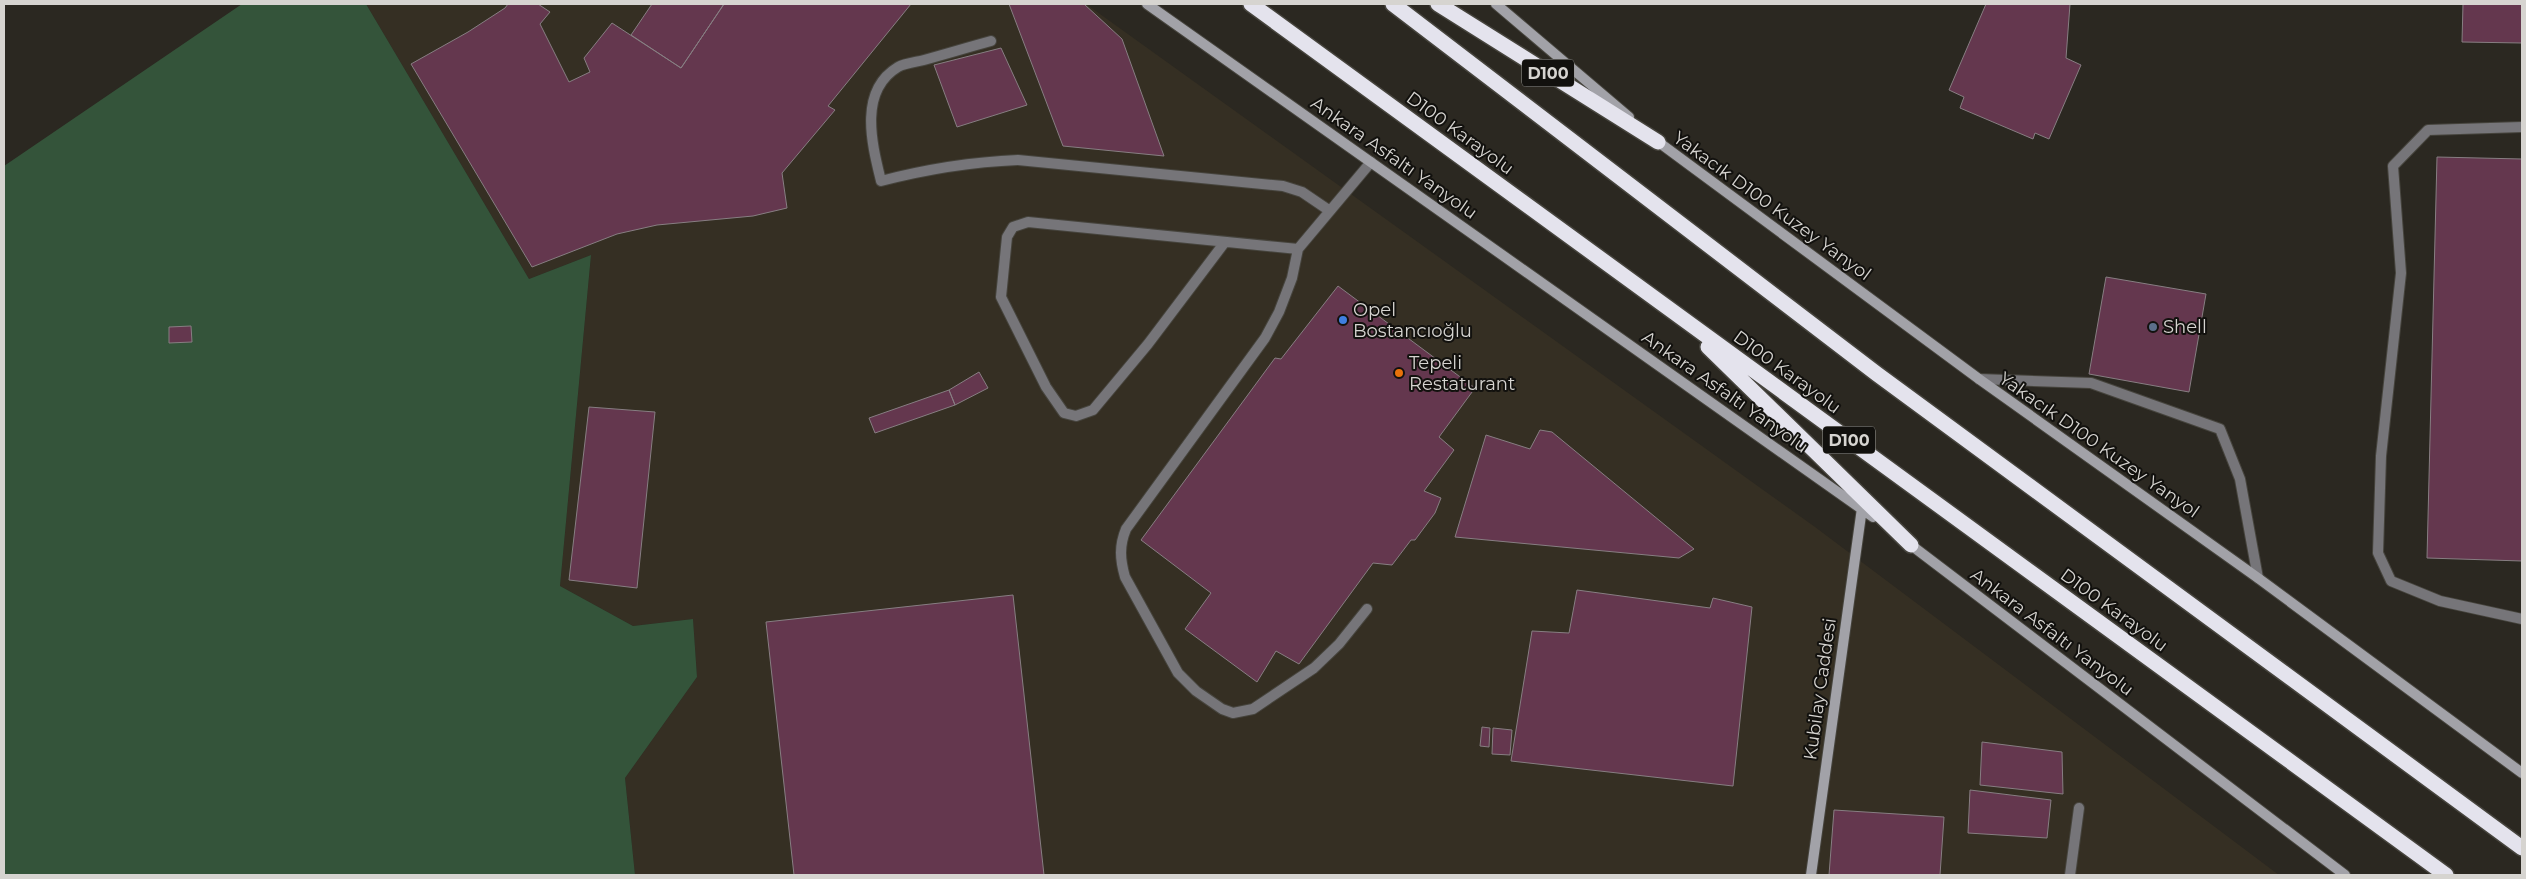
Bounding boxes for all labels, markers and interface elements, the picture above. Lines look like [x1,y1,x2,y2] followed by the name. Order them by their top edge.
[1522,59,1574,86] road number: D100
[1402,87,1518,179] street label: D100 Karayolu
[1307,92,1481,224] street label: Ankara Asfaltı Yanyolu
[1669,127,1875,285] street label: Yakacık D100 Kuzey Yanyol
[1353,299,1472,342] place label: Opel Bostancıoğlu
[1337,314,1349,326] marker: Opel Bostancıoğlu
[2163,316,2207,338] place label: Shell
[2147,321,2159,333] marker: Shell
[1638,326,1812,458] street label: Ankara Asfaltı Yanyolu
[1729,326,1845,418] street label: D100 Karayolu
[1409,352,1515,395] place label: Tepeli Restaturant
[1393,367,1405,379] marker: Tepeli Restaturant
[1995,367,2203,523] street label: Yakacık D100 Kuzey Yanyol
[1823,426,1875,454] road number: D100
[1966,564,2138,700] street label: Ankara Asfaltı Yanyolu
[2056,564,2172,656] street label: D100 Karayolu
[1799,616,1841,762] street label: Kubilay Caddesi

